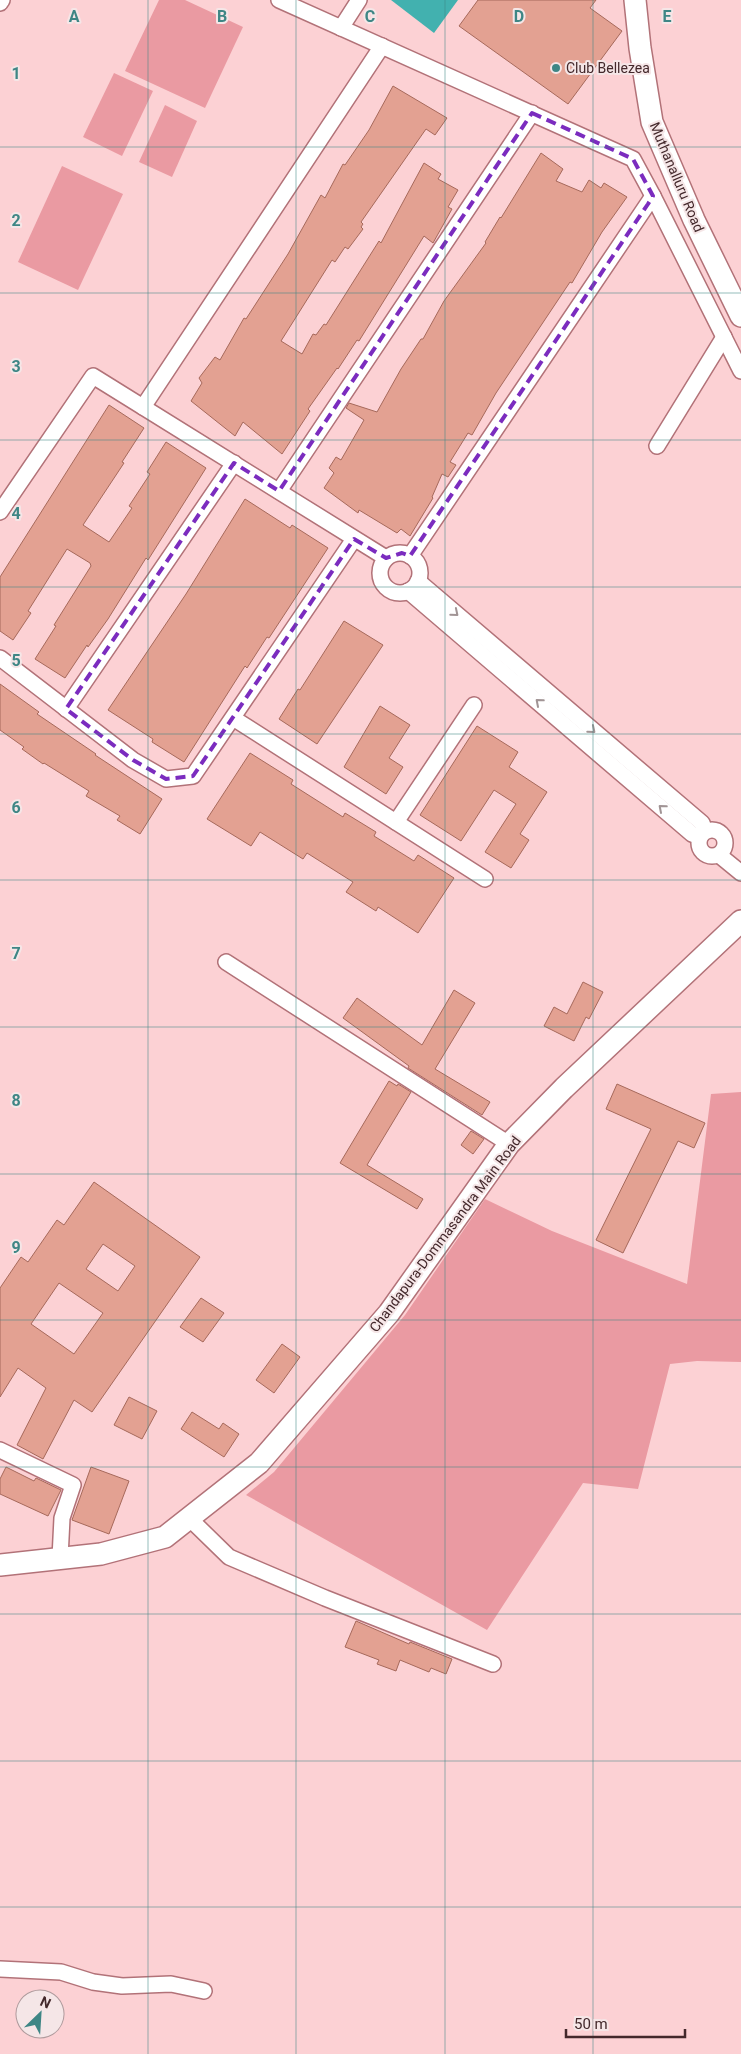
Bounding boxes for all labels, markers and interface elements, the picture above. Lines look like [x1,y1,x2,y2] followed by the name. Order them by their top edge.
[69,7,80,26] text: A
[217,7,227,26] text: B
[365,7,375,26] text: C
[514,7,524,26] text: D
[663,7,672,26] text: E
[566,60,650,76] place label: Club Bellezea
[550,62,562,74] marker: Club Bellezea
[11,64,21,83] text: 1
[647,120,707,234] street label: Muthanalluru Road
[11,211,21,230] text: 2
[11,357,21,376] text: 3
[11,504,21,523] text: 4
[450,607,459,616] one-way arrow
[11,651,21,670] text: 5
[535,699,544,708] one-way arrow
[587,724,596,733] one-way arrow
[11,798,21,817] text: 6
[658,805,667,814] one-way arrow
[11,944,21,963] text: 7
[11,1091,21,1110] text: 8
[366,1133,524,1335] street label: Chandapura-Dommasandra Main Road
[11,1238,21,1257] text: 9
[15,1989,65,2039] north arrow
[38,1993,53,2012] text: N
[566,2006,685,2038] scale bar
[574,2015,608,2033] text: 50 m

